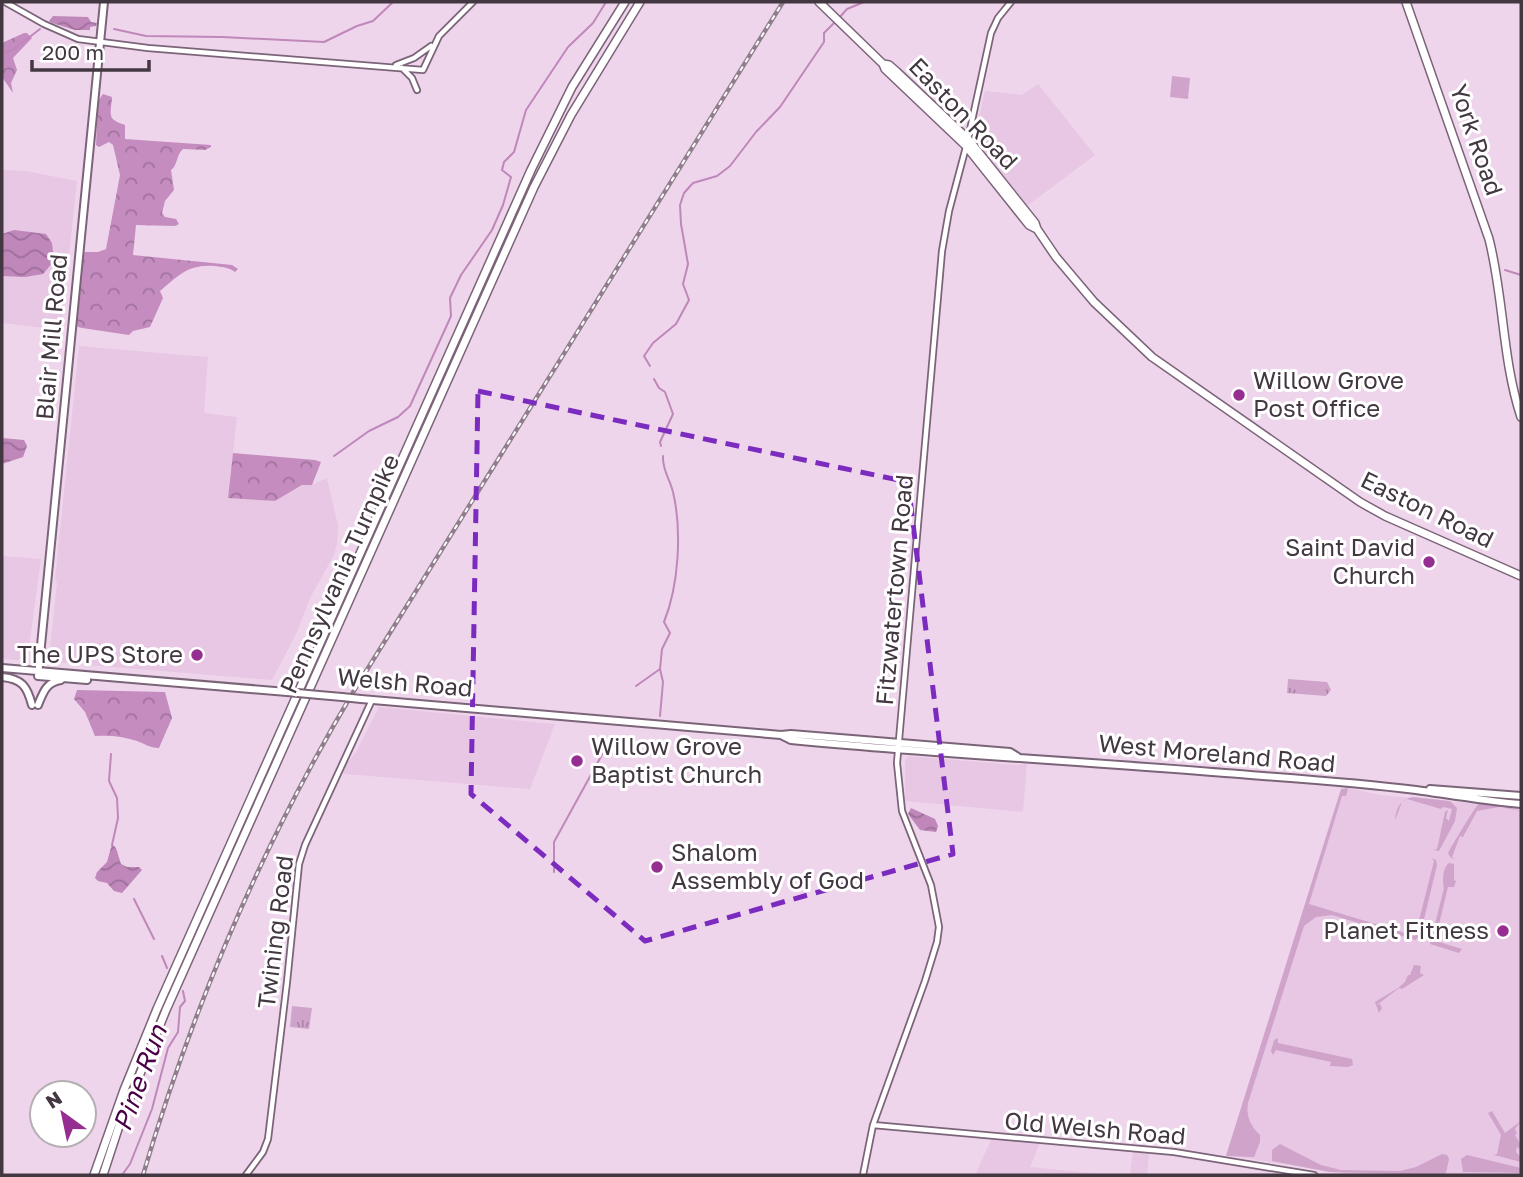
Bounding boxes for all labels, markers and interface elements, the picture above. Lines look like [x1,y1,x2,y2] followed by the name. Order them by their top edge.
[32,28,149,72] scale bar
[42,39,104,65] text: 200 m
[904,51,1025,175] street label: Easton Road
[1445,80,1510,199] street label: York Road
[29,253,72,421] street label: Blair Mill Road
[1253,365,1404,422] place label: Willow Grove Post Office
[1231,387,1247,403] marker: Willow Grove Post Office
[273,449,405,698] street label: Pennsylvania Turnpike
[1356,464,1499,553] street label: Easton Road
[869,473,918,707] street label: Fitzwatertown Road
[1285,532,1415,589] place label: Saint David Church
[1421,554,1437,570] marker: Saint David Church
[17,639,183,668] place label: The UPS Store
[189,647,205,663] marker: The UPS Store
[336,661,474,702] street label: Welsh Road
[1097,728,1337,777] street label: West Moreland Road
[591,731,762,788] place label: Willow Grove Baptist Church
[569,753,585,769] marker: Willow Grove Baptist Church
[671,837,864,894] place label: Shalom Assembly of God
[251,854,298,1010] street label: Twining Road
[649,859,665,875] marker: Shalom Assembly of God
[1323,915,1489,944] place label: Planet Fitness
[1495,923,1511,939] marker: Planet Fitness
[106,1020,173,1135] water label: Pine Run
[28,1079,98,1149] north arrow
[41,1086,66,1113] text: N
[1003,1105,1187,1150] street label: Old Welsh Road

